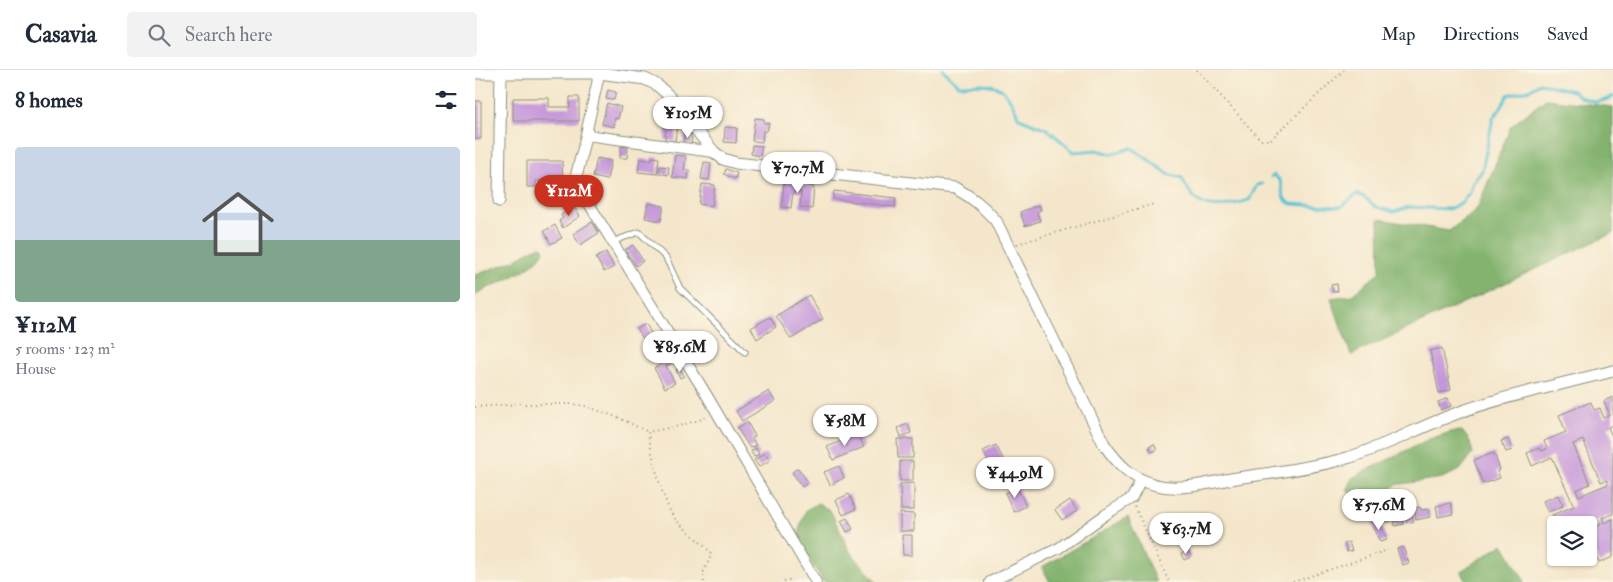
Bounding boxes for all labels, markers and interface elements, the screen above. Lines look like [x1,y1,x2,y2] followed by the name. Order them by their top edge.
[127,12,477,57] search box
[25,19,97,50] text: Casavia
[145,21,173,49] icon: search
[185,23,273,47] text: Search here
[1382,23,1415,46] text: Map
[1443,23,1519,46] text: Directions
[1547,23,1588,46] text: Saved
[432,86,460,114] icon: filters
[15,87,83,114] text: 8 homes
[653,97,723,139] pin: ¥105M
[664,103,712,123] text: ¥105M
[757,152,839,194] pin: ¥70.7M
[772,158,824,178] text: ¥70.7M
[534,174,604,217] pin: ¥112M
[193,179,283,269] icon: home
[545,181,593,201] text: ¥112M
[15,312,77,339] text: ¥112M
[639,330,721,373] pin: ¥85.6M
[654,337,706,357] text: ¥85.6M
[15,339,115,359] text: 5 rooms · 123 m²
[15,359,56,379] text: House
[815,404,875,447] pin: ¥58M
[824,411,866,431] text: ¥58M
[974,456,1056,499] pin: ¥44.9M
[987,463,1043,483] text: ¥44.9M
[1338,488,1420,531] pin: ¥57.6M
[1353,495,1405,515] text: ¥57.6M
[1145,512,1227,555] pin: ¥63.7M
[1547,516,1597,566] map controls
[1547,516,1597,566] button: layers
[1160,519,1212,539] text: ¥63.7M

